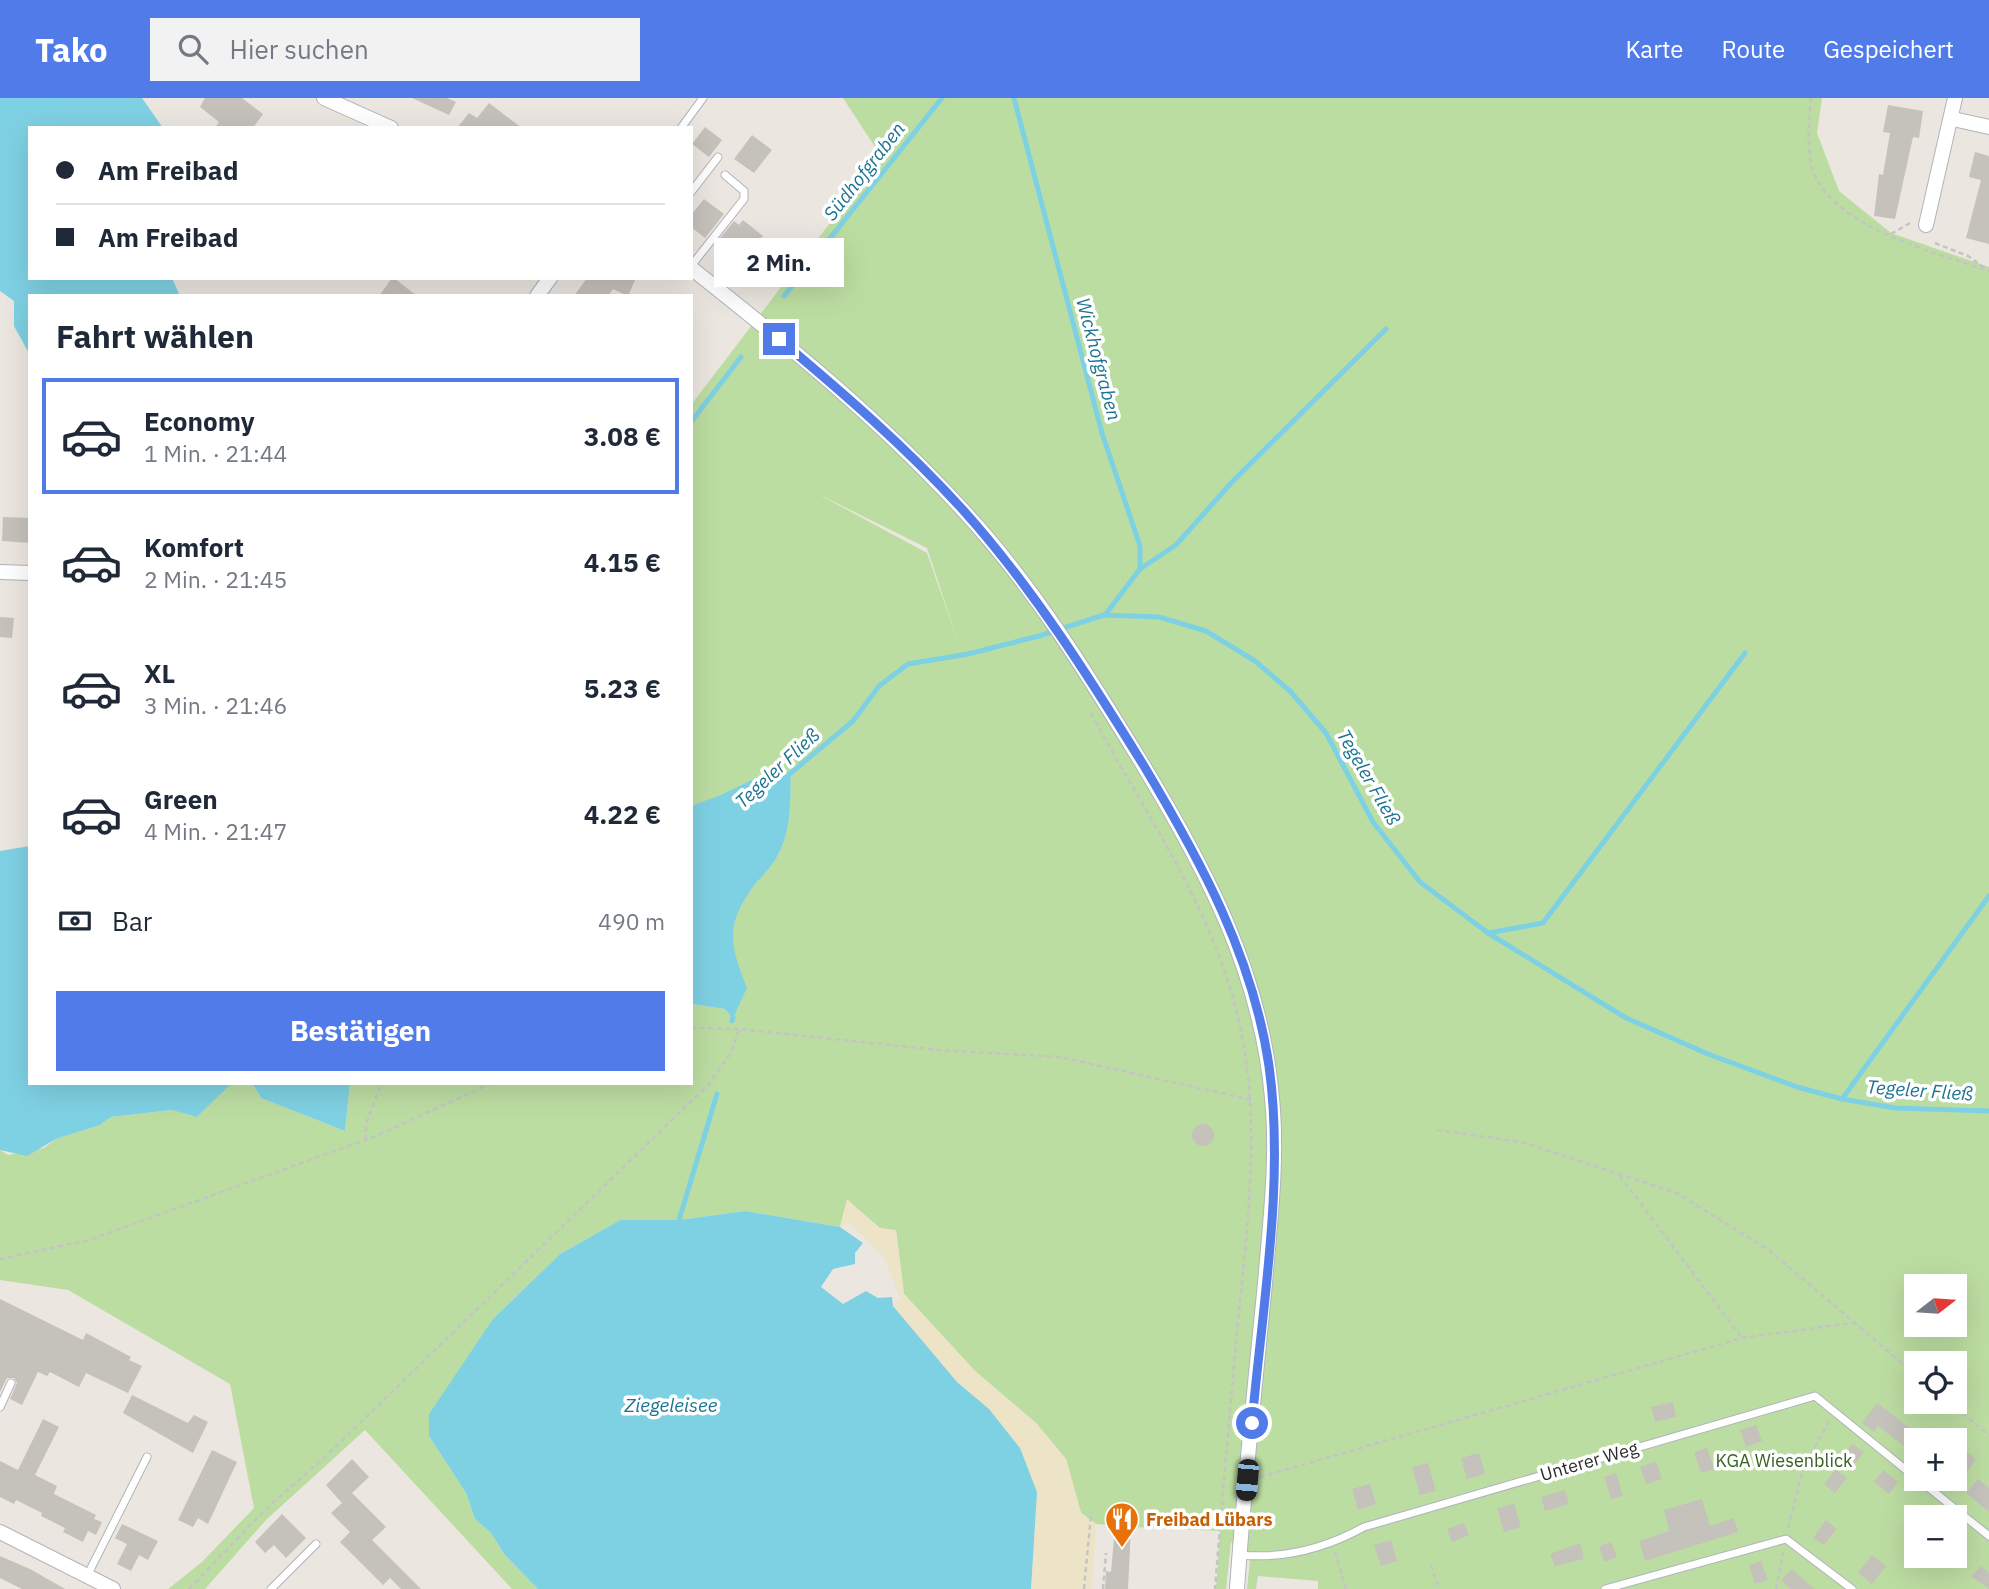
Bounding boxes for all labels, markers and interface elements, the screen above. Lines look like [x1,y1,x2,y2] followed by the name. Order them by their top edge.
[150,18,640,81] search box
[35,28,108,71] text: Tako
[174,30,212,68] icon: search
[230,32,369,66] text: Hier suchen
[1625,33,1684,65] text: Karte
[1722,33,1785,65] text: Route
[1823,33,1954,65] text: Gespeichert
[818,117,910,225] water label: Südhofgraben
[98,153,238,187] text: Am Freibad
[98,220,238,254] text: Am Freibad
[714,238,844,286] callout: 2 Min.
[746,247,812,277] text: 2 Min.
[1071,295,1127,423] water label: Wickhofgraben
[56,315,254,357] text: Fahrt wählen
[763,323,795,355] route end
[144,404,255,438] text: Economy
[60,405,123,468] icon: car
[584,419,661,453] text: 3.08 €
[144,438,287,468] text: 1 Min. · 21:44
[144,530,244,564] text: Komfort
[60,531,123,594] icon: car
[584,545,661,579] text: 4.15 €
[144,564,287,594] text: 2 Min. · 21:45
[144,656,175,690] text: XL
[60,657,123,720] icon: car
[584,671,661,705] text: 5.23 €
[144,690,287,720] text: 3 Min. · 21:46
[730,723,824,813] water label: Tegeler Fließ
[1332,725,1406,829] water label: Tegeler Fließ
[144,782,218,816] text: Green
[60,783,123,846] icon: car
[584,797,661,831] text: 4.22 €
[144,816,287,846] text: 4 Min. · 21:47
[56,902,94,940] icon: cash
[112,904,152,938] text: Bar
[598,906,665,936] text: 490 m
[56,991,665,1071] button: Bestätigen
[1866,1074,1974,1106] water label: Tegeler Fließ
[1904,1274,1967,1337] north arrow
[1904,1274,1967,1568] map controls
[1904,1351,1967,1414] button: locate
[624,1393,718,1417] water label: Ziegeleisee
[1236,1407,1268,1439] route start
[1904,1428,1967,1491] button: +
[1537,1436,1641,1486] street label: Unterer Weg
[1716,1449,1853,1472] park label: KGA Wiesenblick
[1235,1458,1260,1502] car
[1103,1500,1141,1549] restaurant icon: Freibad Lübars
[1904,1505,1967,1568] button: −
[1146,1508,1273,1531] place label: Freibad Lübars

